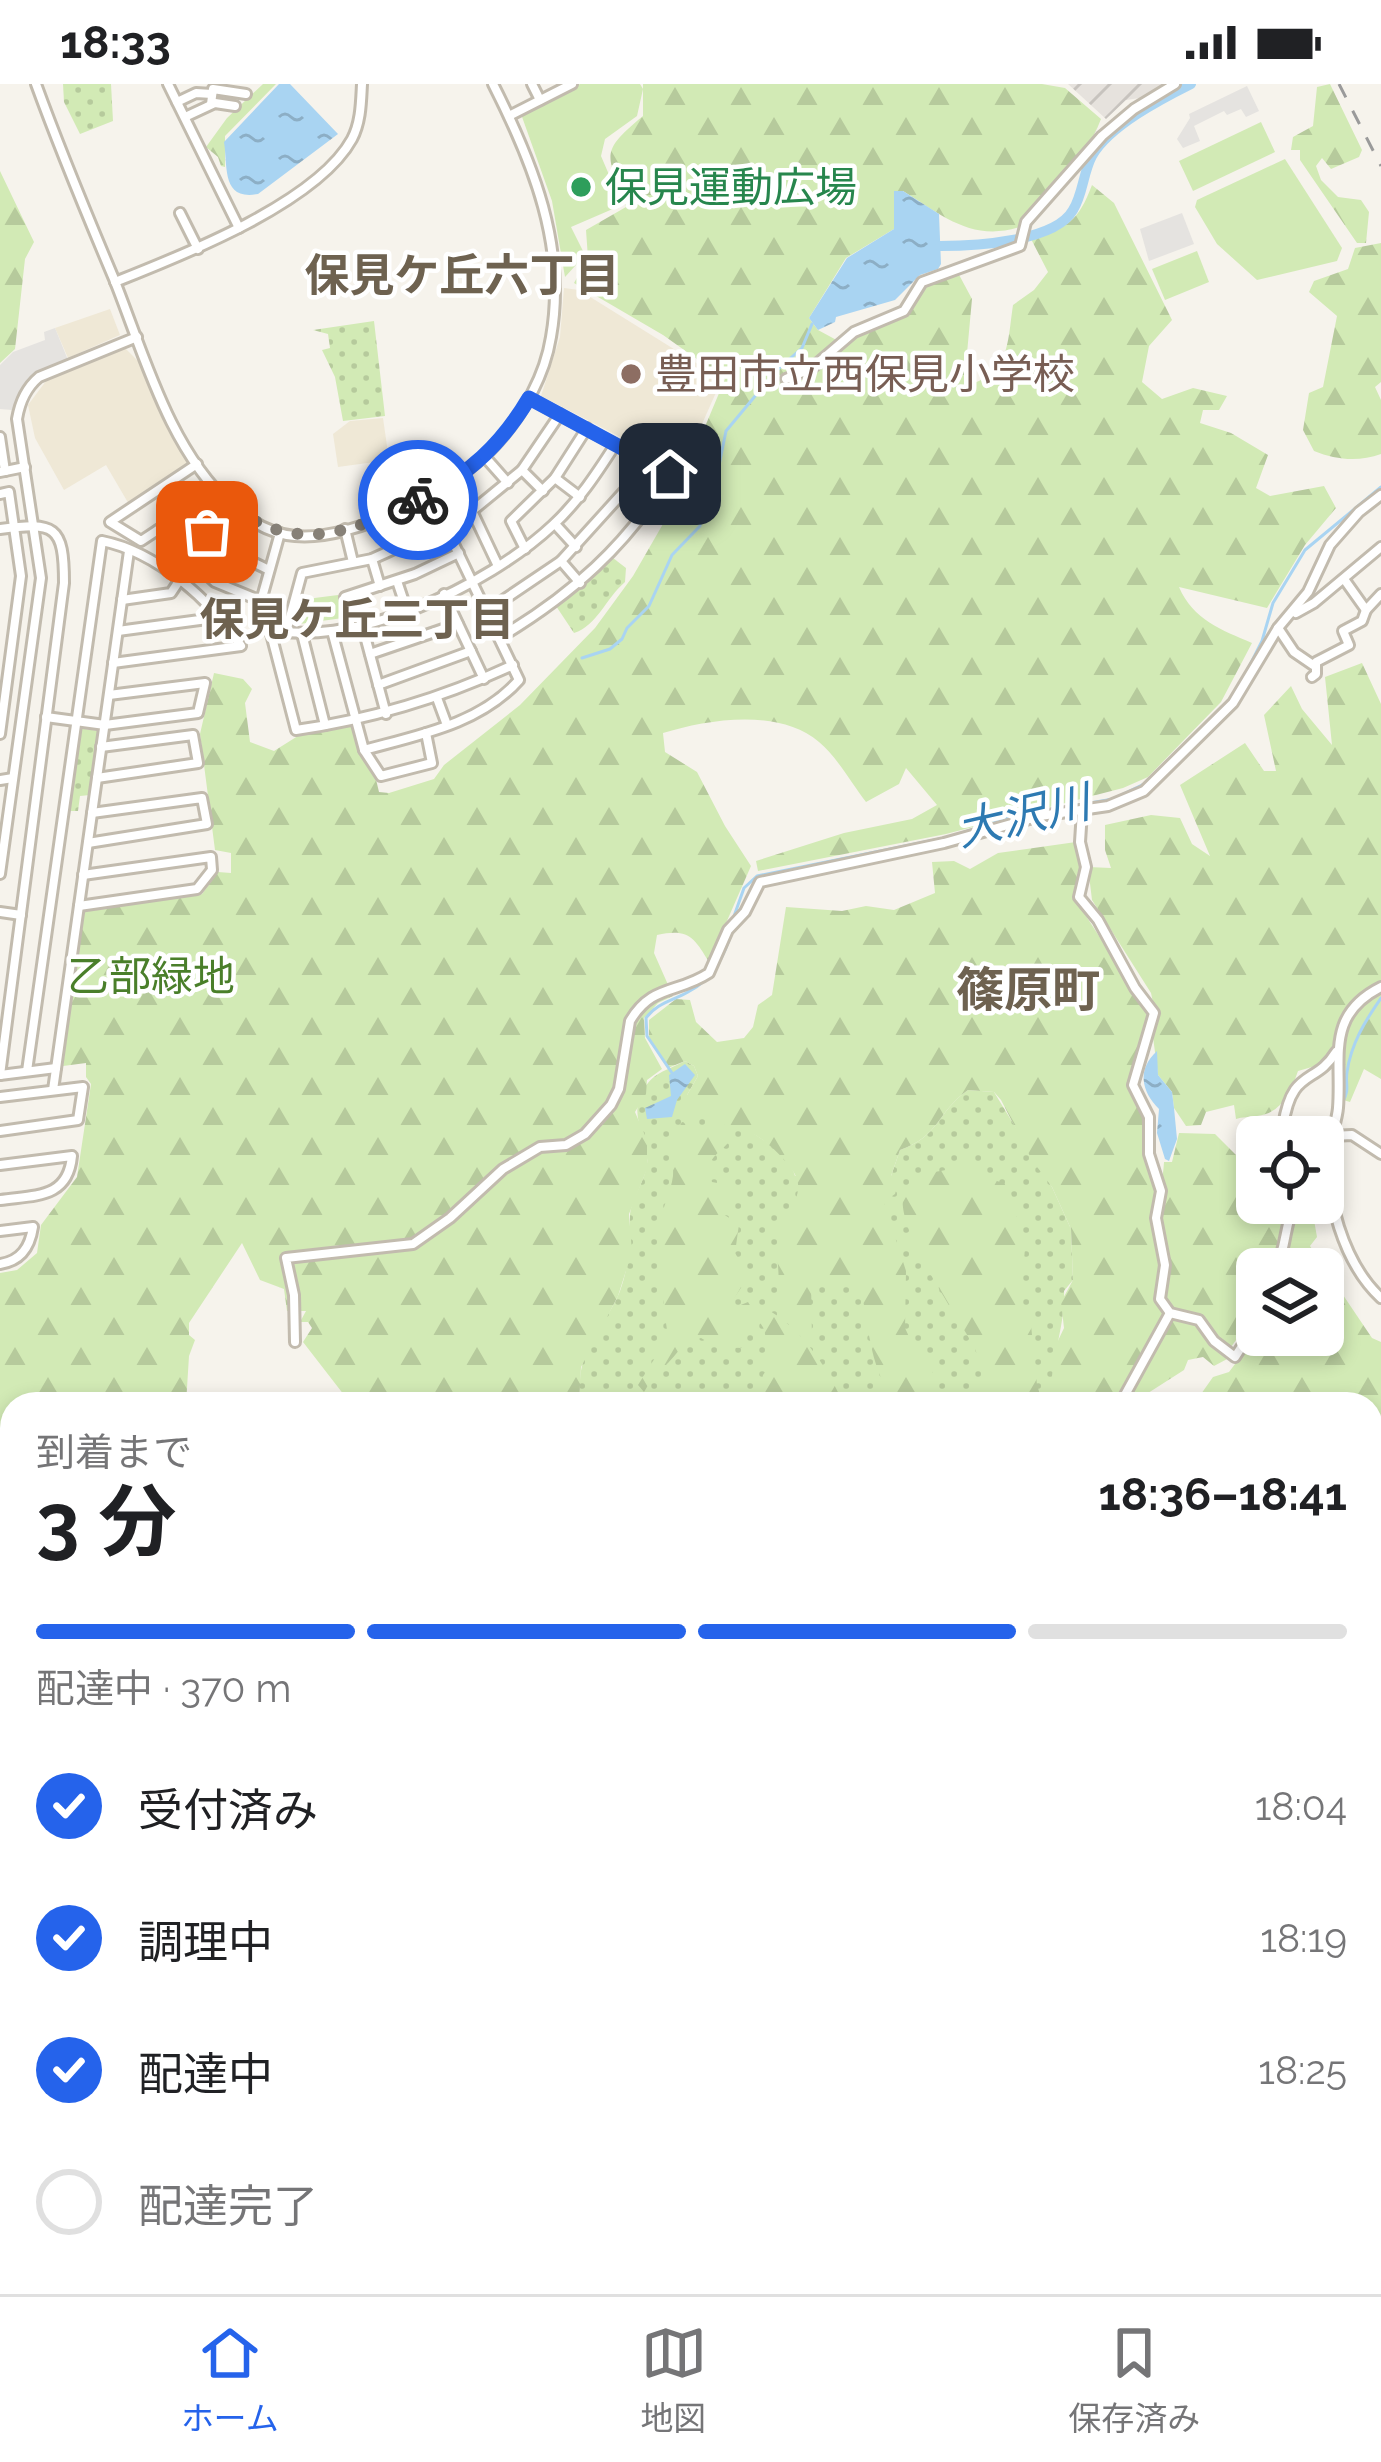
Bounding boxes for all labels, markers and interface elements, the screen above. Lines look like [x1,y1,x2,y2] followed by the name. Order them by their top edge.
[60,16,171,69] text: 18:33
[605,163,857,212] place label: 保見運動広場
[568,174,594,200] marker: 保見運動広場
[304,249,620,302] district label: 保見ケ丘六丁目
[655,350,1075,399] place label: 豊田市立西保見小学校
[618,361,644,387] marker: 豊田市立西保見小学校
[619,423,721,525] pin
[358,440,478,560] courier
[637,441,703,507] icon: home
[385,467,451,533] icon: bike
[156,481,258,583] pin
[174,499,240,565] icon: bag
[199,593,515,646] district label: 保見ケ丘三丁目
[951,774,1099,857] water label: 大沢川
[67,952,235,1001] park label: 乙部緑地
[956,962,1100,1018] district label: 篠原町
[1236,1116,1344,1356] map controls
[1236,1116,1344,1224] button: locate
[1236,1248,1344,1356] button: layers
[36,1429,192,1475] text: 到着まで
[1098,1468,1347,1521] text: 18:36–18:41
[36,1476,176,1567] text: 3 分
[36,1665,291,1711] text: 配達中 · 370 m
[36,1773,102,1839] icon: check
[1255,1783,1347,1829] text: 18:04
[138,1784,318,1837] text: 受付済み
[36,1905,102,1971] icon: check
[1260,1915,1347,1961] text: 18:19
[138,1916,273,1969] text: 調理中
[36,2037,102,2103] icon: check
[1258,2047,1347,2093] text: 18:25
[138,2048,273,2101] text: 配達中
[138,2180,318,2233] text: 配達完了
[181,2320,279,2440] tab: ホーム
[641,2320,707,2440] tab: 地図
[1068,2320,1200,2440] tab: 保存済み

